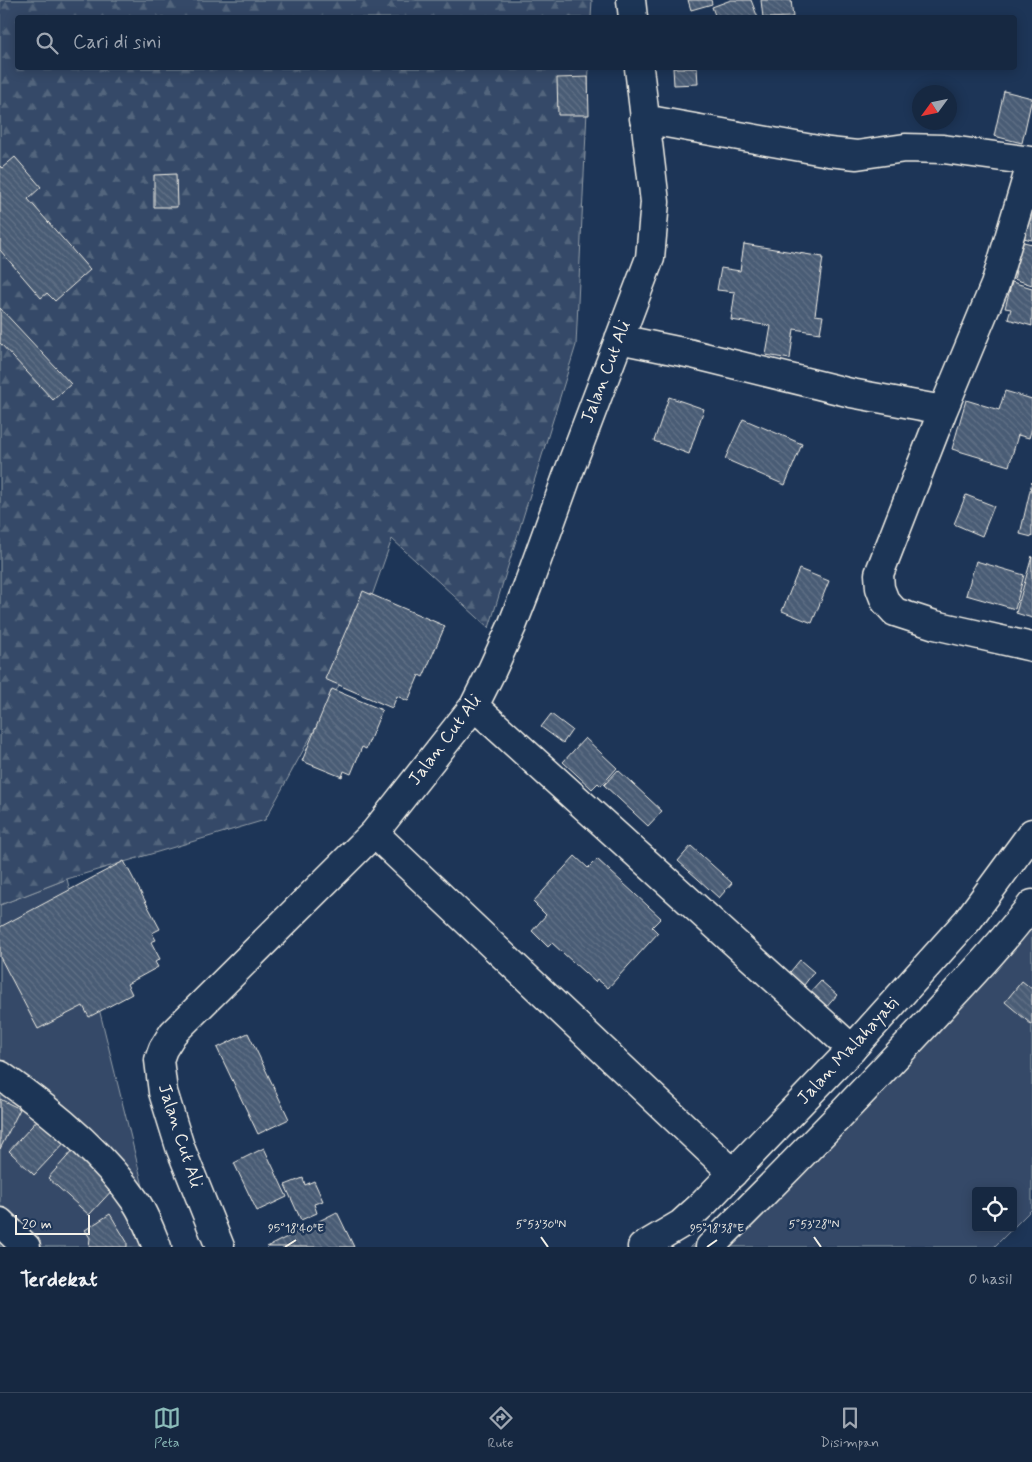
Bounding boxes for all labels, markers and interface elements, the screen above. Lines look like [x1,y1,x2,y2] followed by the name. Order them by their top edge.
[15,15,1017,70] search box
[33,29,61,57] icon: search
[73,30,161,55] text: Cari di sini
[912,85,957,130] north arrow
[575,317,637,427] street label: Jalan Cut Ali
[403,690,487,790] street label: Jalan Cut Ali
[792,992,904,1110] street label: Jalan Malahayati
[152,1081,208,1191] street label: Jalan Cut Ali
[972,1187,1017,1232] map controls
[972,1187,1017,1232] button: locate
[15,1212,90,1235] scale bar
[22,1215,52,1233] text: 20 m
[516,1217,566,1233] text: 5°53'30"N
[789,1217,839,1233] text: 5°53'28"N
[268,1221,324,1237] text: 95°18'40"E
[690,1221,744,1237] text: 95°18'38"E
[20,1266,98,1294] text: Terdekat
[968,1269,1012,1290] text: 0 hasil
[153,1404,181,1452] tab: Peta
[487,1404,515,1452] tab: Rute
[820,1404,879,1452] tab: Disimpan

